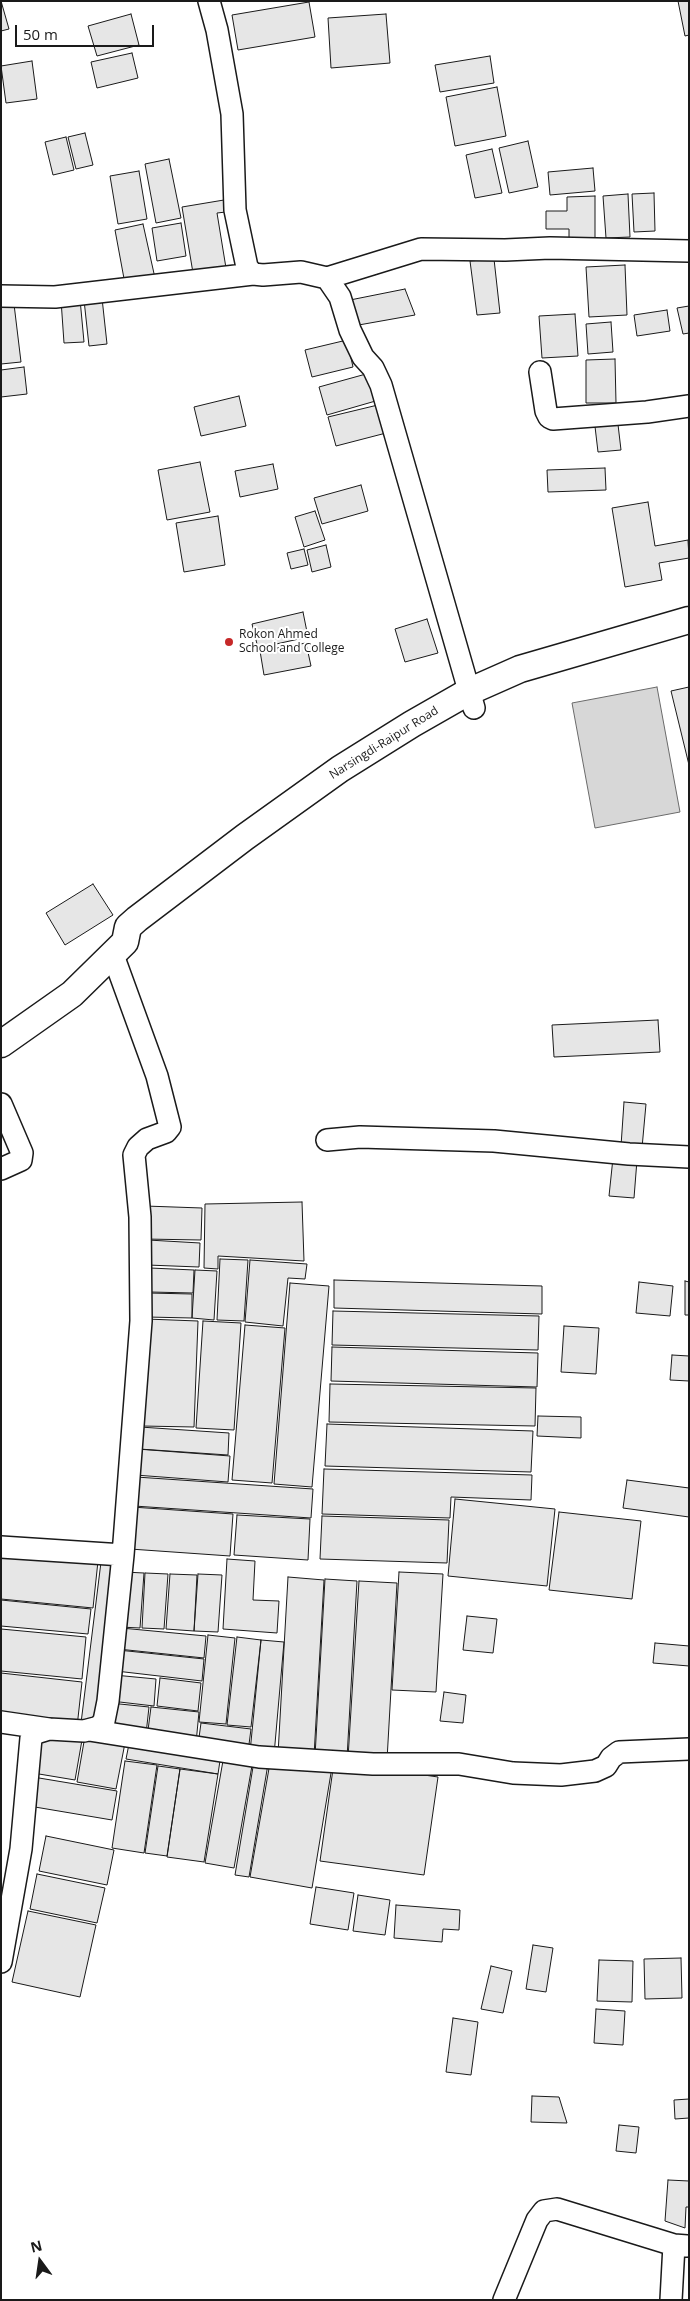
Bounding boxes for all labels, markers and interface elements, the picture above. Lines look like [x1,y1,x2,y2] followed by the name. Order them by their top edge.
[18,15,156,47] scale bar
[23,24,58,44] text: 50 m
[239,628,345,656] place label: Rokon Ahmed School and College
[223,636,235,648] marker: Rokon Ahmed School and College
[327,704,441,782] street label: Narsingdi-Raipur Road
[28,2235,44,2257] text: N
[15,2236,65,2286] north arrow

